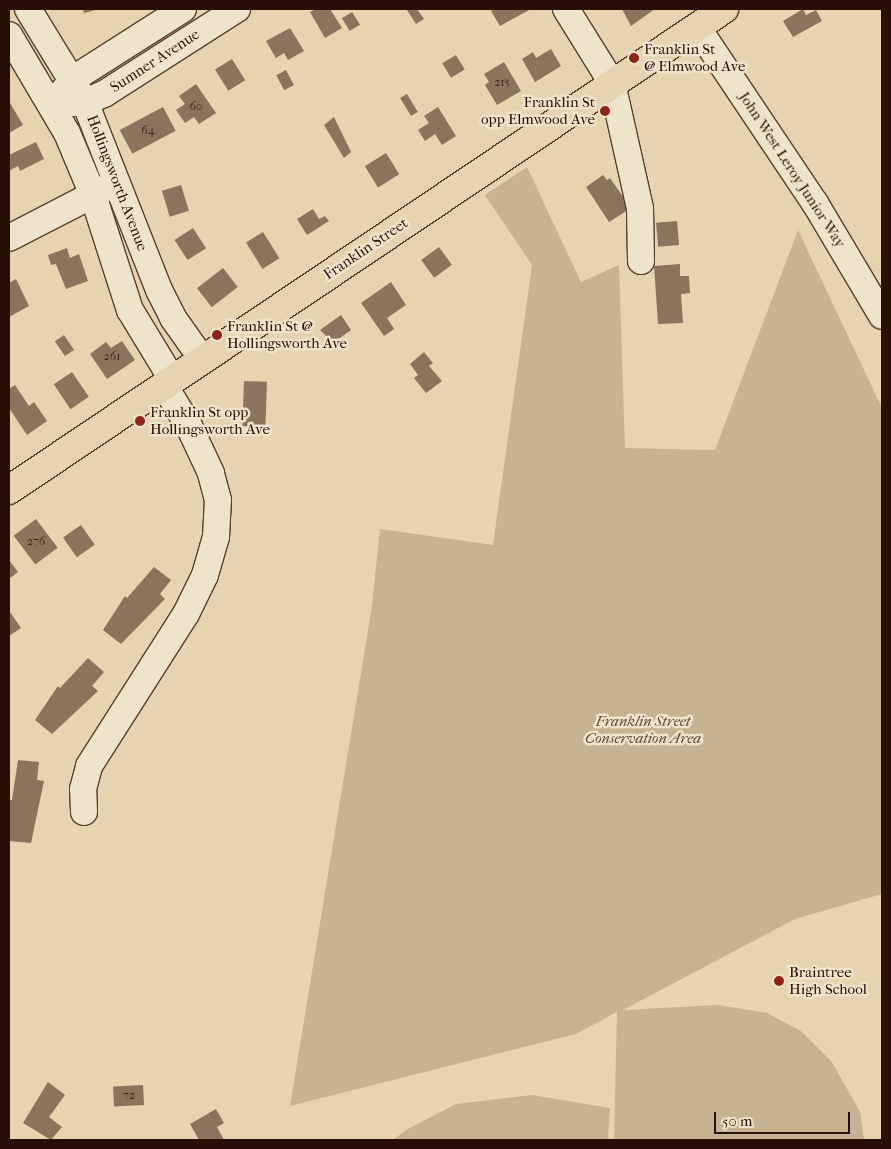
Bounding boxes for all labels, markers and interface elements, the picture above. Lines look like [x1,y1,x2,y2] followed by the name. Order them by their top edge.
[107,25,203,97] street label: Sumner Avenue
[644,40,745,75] place label: Franklin St @ Elmwood Ave
[628,52,640,64] marker: Franklin St @ Elmwood Ave
[494,76,510,90] house number: 215
[735,89,849,251] street label: John West Leroy Junior Way
[481,93,595,128] place label: Franklin St opp Elmwood Ave
[189,100,203,114] house number: 60
[599,105,611,117] marker: Franklin St opp Elmwood Ave
[83,112,151,254] street label: Hollingsworth Avenue
[141,124,155,138] house number: 64
[320,214,412,284] street label: Franklin Street
[227,317,347,352] place label: Franklin St @ Hollingsworth Ave
[211,329,223,341] marker: Franklin St @ Hollingsworth Ave
[104,350,120,364] house number: 261
[150,403,270,438] place label: Franklin St opp Hollingsworth Ave
[134,415,146,427] marker: Franklin St opp Hollingsworth Ave
[27,535,45,549] house number: 276
[585,712,701,747] park label: Franklin Street Conservation Area
[789,963,867,998] place label: Braintree High School
[773,975,785,987] marker: Braintree High School
[123,1089,135,1103] house number: 72
[716,1102,852,1134] scale bar
[722,1112,752,1130] text: 50 m

